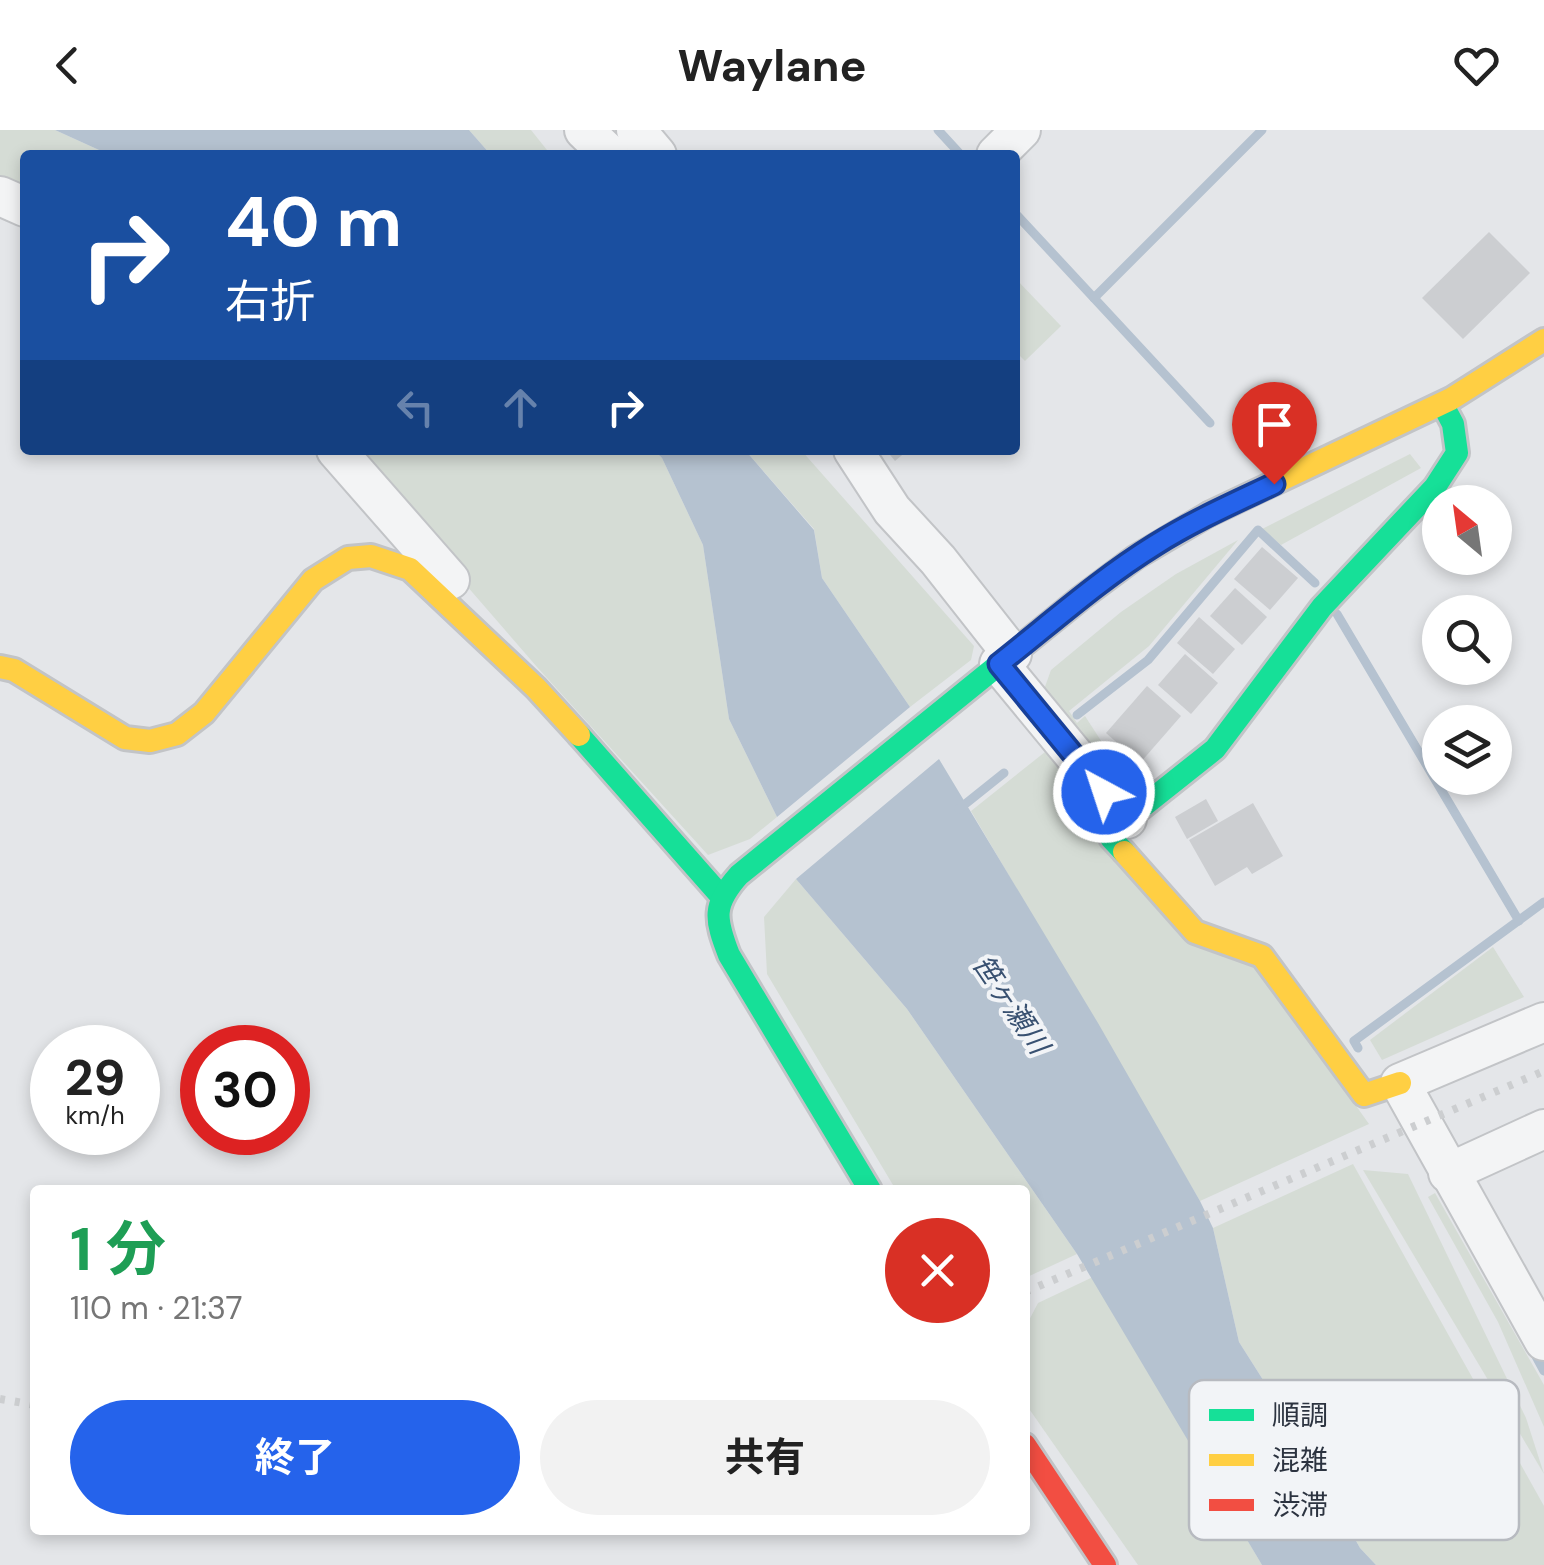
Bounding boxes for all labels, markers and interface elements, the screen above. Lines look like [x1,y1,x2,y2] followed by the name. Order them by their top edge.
[677,36,867,95] text: Waylane
[40,38,95,93] icon: back
[1449,38,1504,93] icon: heart
[225,177,402,268] text: 40 m
[60,190,190,320] icon: right
[225,272,315,331] text: 右折
[388,380,443,435] icon: left
[493,380,548,435] icon: ahead
[598,380,653,435] icon: right
[1232,382,1317,485] pin
[1247,397,1302,452] icon: arrive
[1422,485,1512,575] north arrow
[1422,485,1512,795] map controls
[1422,595,1512,685] button: search
[1422,705,1512,795] button: layers
[1052,740,1156,844] position arrow
[964,948,1059,1064] water label: 笹ヶ瀬川
[180,1025,310,1155] speed limit sign: 30
[65,1045,125,1111] text: 29
[65,1099,125,1132] text: km/h
[70,1210,166,1289] text: 1 分
[885,1218,990,1323] button: close
[70,1287,243,1329] text: 110 m · 21:37
[1189,1380,1519,1540] legend
[1272,1397,1328,1434] text: 順調
[70,1400,520,1515] button: 終了
[540,1400,990,1515] button: 共有
[1272,1442,1328,1479] text: 混雑
[1272,1487,1328,1524] text: 渋滞

